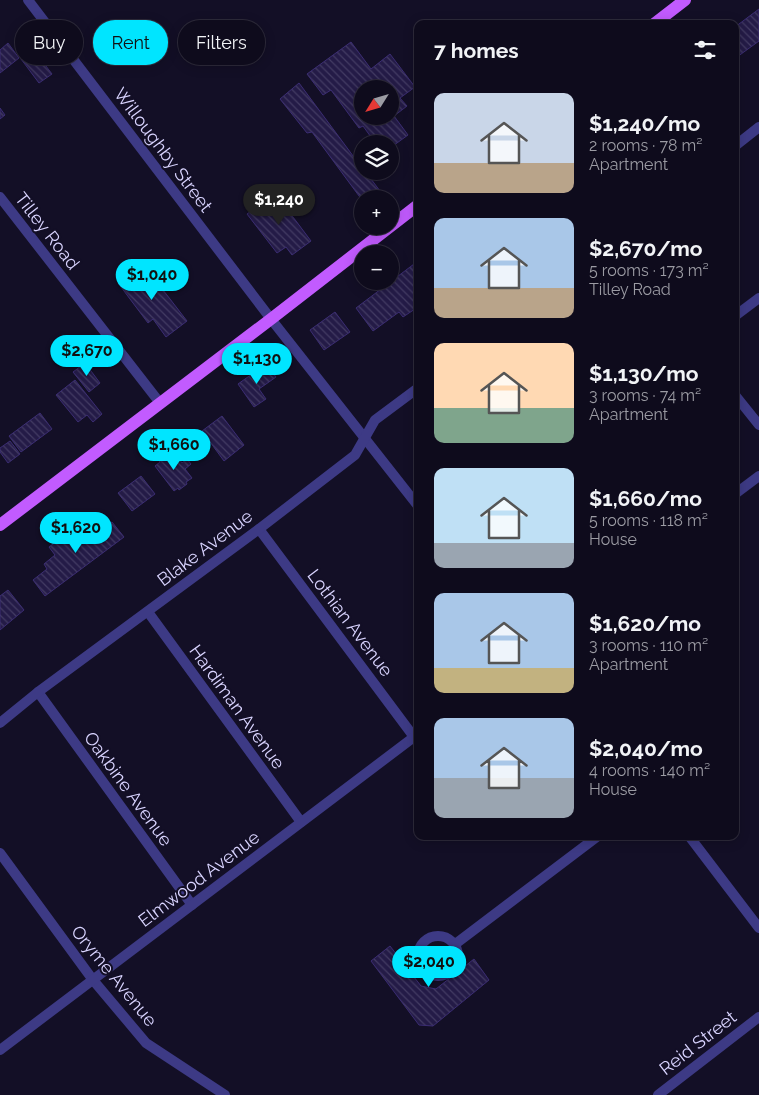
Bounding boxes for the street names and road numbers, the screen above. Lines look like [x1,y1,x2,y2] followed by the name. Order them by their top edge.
[110,83,217,216] street label: Willoughby Street
[11,188,84,273] street label: Tilley Road
[153,505,257,590] street label: Blake Avenue
[303,565,398,681] street label: Lothian Avenue
[185,641,290,773] street label: Hardiman Avenue
[80,727,177,850] street label: Oakbine Avenue
[134,826,264,931] street label: Elmwood Avenue
[67,921,162,1031] street label: Oryme Avenue
[655,1006,740,1079] street label: Reid Street

